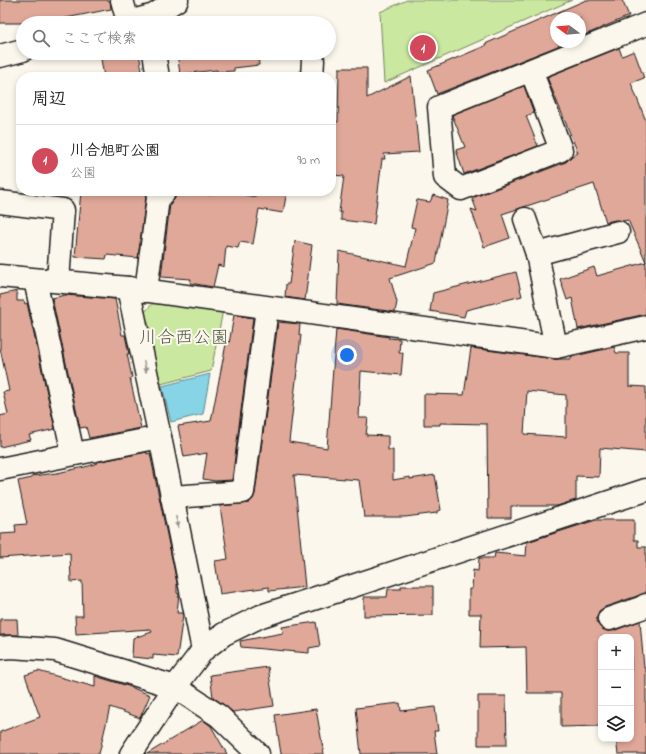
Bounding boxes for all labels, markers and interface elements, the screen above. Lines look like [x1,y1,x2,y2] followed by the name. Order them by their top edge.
[550,12,586,48] north arrow
[16,16,336,60] search box
[30,27,52,49] icon: search
[62,28,137,50] text: ここで検索
[410,33,436,63] pin: 1
[32,87,66,112] text: 周辺
[70,140,160,162] text: 川合旭町公園
[43,151,47,170] text: 1
[297,151,320,170] text: 90 m
[70,164,96,183] text: 公園
[139,326,229,352] park label: 川合西公園
[337,345,357,365] your location
[143,361,149,374] one-way arrow
[175,516,181,528] one-way arrow
[598,634,634,742] map controls
[598,634,634,670] button: +
[598,670,634,706] button: −
[598,706,634,742] button: layers

